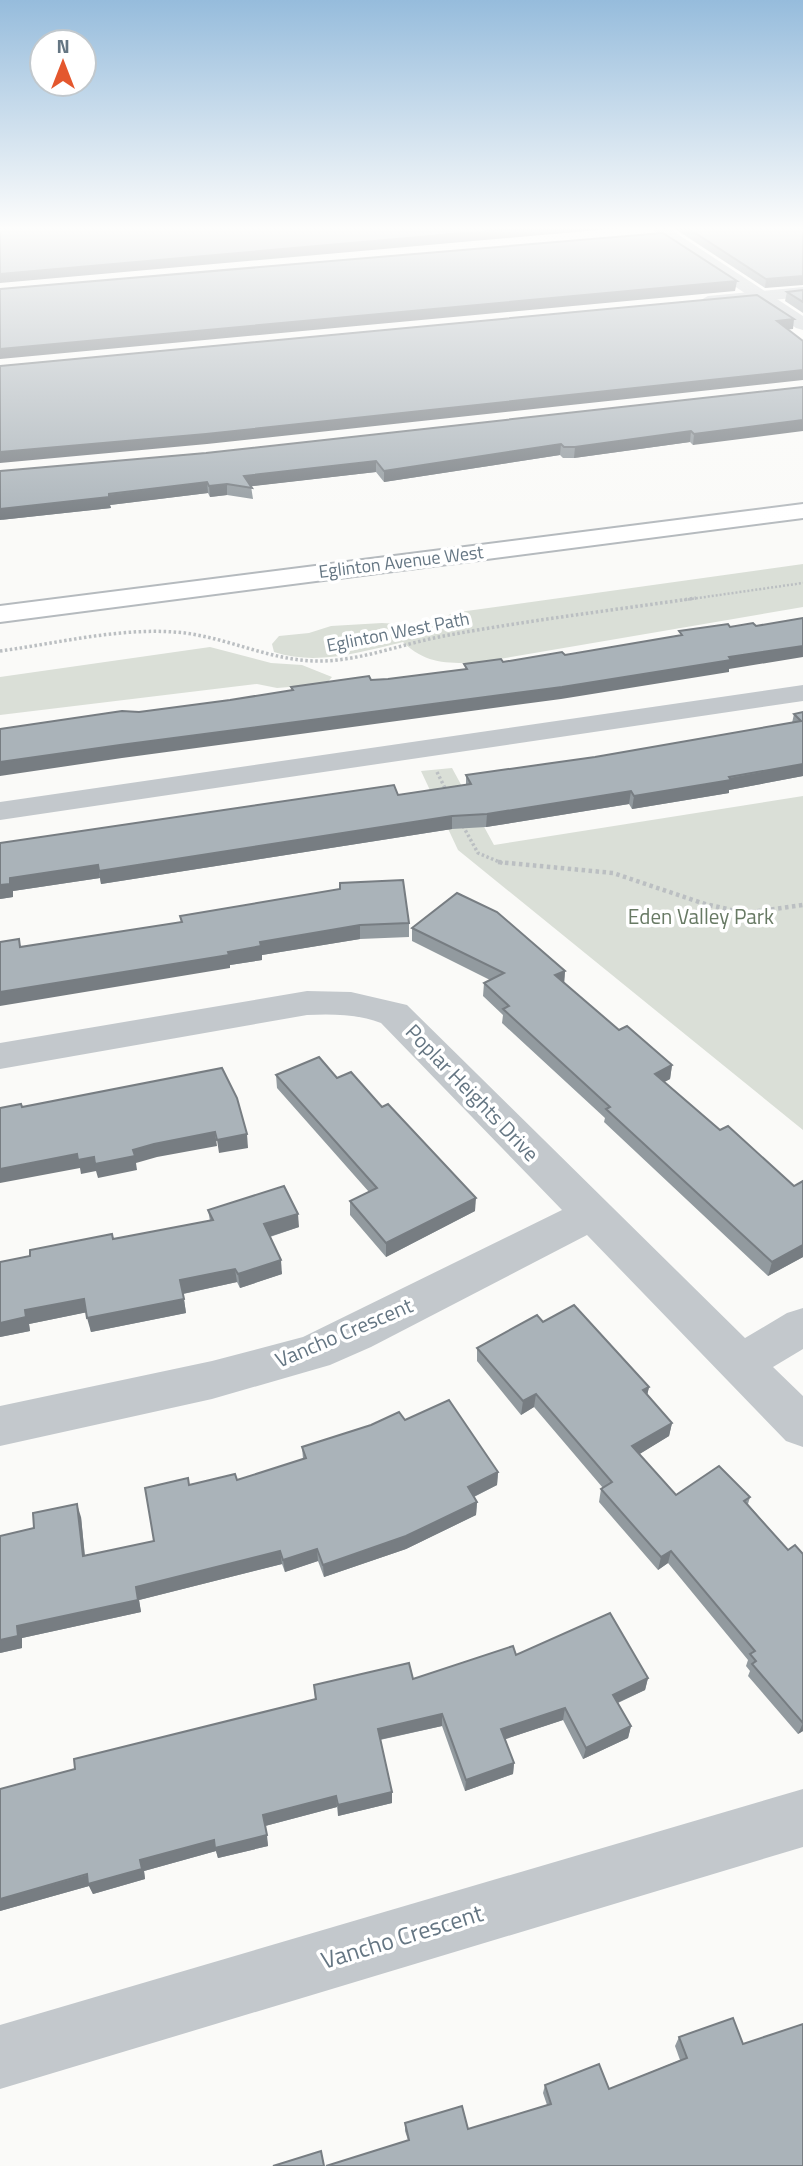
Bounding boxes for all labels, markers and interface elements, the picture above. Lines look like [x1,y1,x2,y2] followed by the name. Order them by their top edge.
[28,28,98,98] north arrow
[56,31,70,60] text: N
[317,538,486,585] street label: Eglinton Avenue West
[324,604,472,659] street label: Eglinton West Path
[628,900,774,932] park label: Eden Valley Park
[398,1016,547,1168] street label: Poplar Heights Drive
[270,1288,418,1375] street label: Vancho Crescent
[316,1894,488,1978] street label: Vancho Crescent

